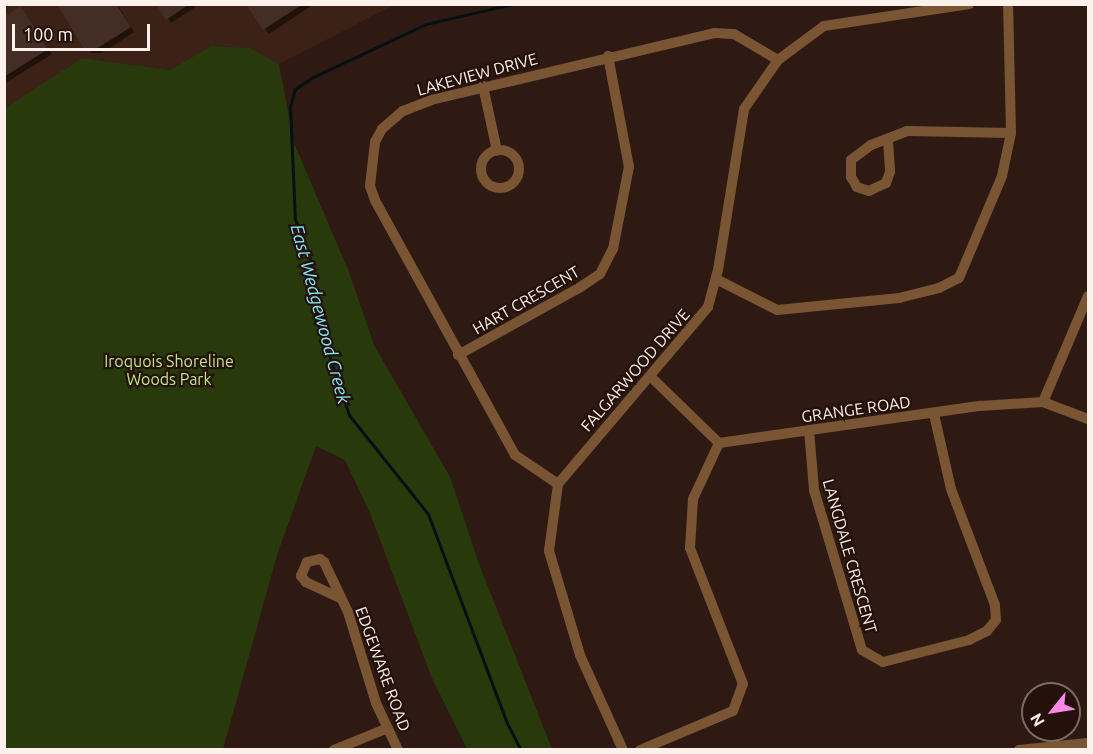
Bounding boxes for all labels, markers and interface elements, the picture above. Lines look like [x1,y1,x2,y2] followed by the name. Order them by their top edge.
[15,12,153,50] scale bar
[23,24,73,44] text: 100 m
[415,49,539,99] street label: LAKEVIEW DRIVE
[287,222,355,406] water label: East Wedgewood Creek
[469,262,583,338] street label: HART CRESCENT
[577,305,693,435] street label: FALGARWOOD DRIVE
[104,351,234,389] park label: Iroquois Shoreline Woods Park
[800,392,912,426] street label: GRANGE ROAD
[819,477,881,635] street label: LANGDALE CRESCENT
[352,604,414,734] street label: EDGEWARE ROAD
[1021,682,1081,742] north arrow
[1026,710,1048,730] text: N

